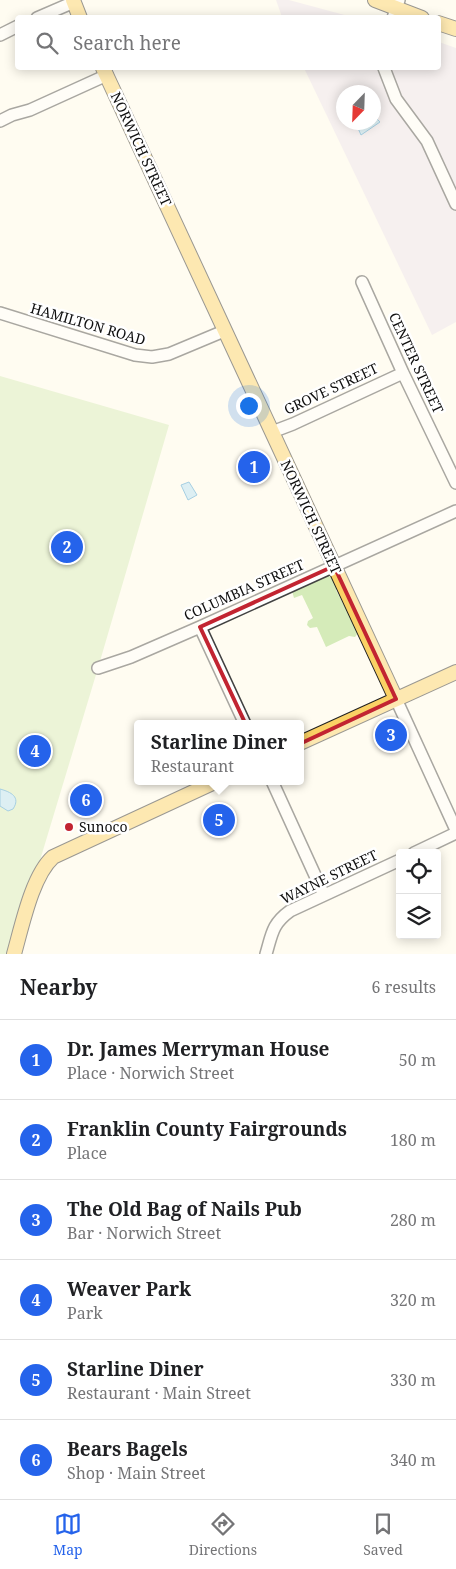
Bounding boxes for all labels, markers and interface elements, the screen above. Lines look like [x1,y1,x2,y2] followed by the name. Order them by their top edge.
[15,15,441,70] search box
[33,29,61,57] icon: search
[73,30,181,56] text: Search here
[336,85,381,130] north arrow
[107,89,176,209] street label: NORWICH STREET
[28,298,148,349] street label: HAMILTON ROAD
[385,309,448,417] street label: CENTER STREET
[281,358,381,419] street label: GROVE STREET
[236,393,262,419] your location
[238,448,270,486] pin: 1
[277,457,346,577] street label: NORWICH STREET
[51,528,83,566] pin: 2
[181,554,307,625] street label: COLUMBIA STREET
[375,716,407,754] pin: 3
[134,720,304,785] popup
[151,729,287,755] text: Starline Diner
[19,732,51,770] pin: 4
[151,755,234,777] text: Restaurant
[70,781,102,819] pin: 6
[203,801,235,839] pin: 5
[79,817,128,836] place label: Sunoco
[63,821,75,833] marker: Sunoco
[277,845,381,908] street label: WAYNE STREET
[396,849,441,939] map controls
[396,849,441,894] button: locate
[396,894,441,939] button: layers
[20,973,98,1001] text: Nearby
[372,976,436,998] text: 6 results
[67,1036,329,1062] text: Dr. James Merryman House
[31,1049,41,1071] text: 1
[399,1049,436,1071] text: 50 m
[67,1062,234,1084] text: Place · Norwich Street
[67,1116,347,1142] text: Franklin County Fairgrounds
[31,1129,41,1151] text: 2
[390,1129,436,1151] text: 180 m
[67,1142,107,1164] text: Place
[67,1196,302,1222] text: The Old Bag of Nails Pub
[31,1209,41,1231] text: 3
[390,1209,436,1231] text: 280 m
[67,1222,221,1244] text: Bar · Norwich Street
[67,1276,191,1302] text: Weaver Park
[31,1289,41,1311] text: 4
[390,1289,436,1311] text: 320 m
[67,1302,103,1324] text: Park
[67,1356,204,1382] text: Starline Diner
[31,1369,41,1391] text: 5
[390,1369,436,1391] text: 330 m
[67,1382,251,1404] text: Restaurant · Main Street
[67,1436,188,1462] text: Bears Bagels
[31,1449,41,1471] text: 6
[390,1449,436,1471] text: 340 m
[67,1462,205,1484] text: Shop · Main Street
[53,1510,83,1559] tab: Map
[189,1510,257,1559] tab: Directions
[363,1510,403,1559] tab: Saved

